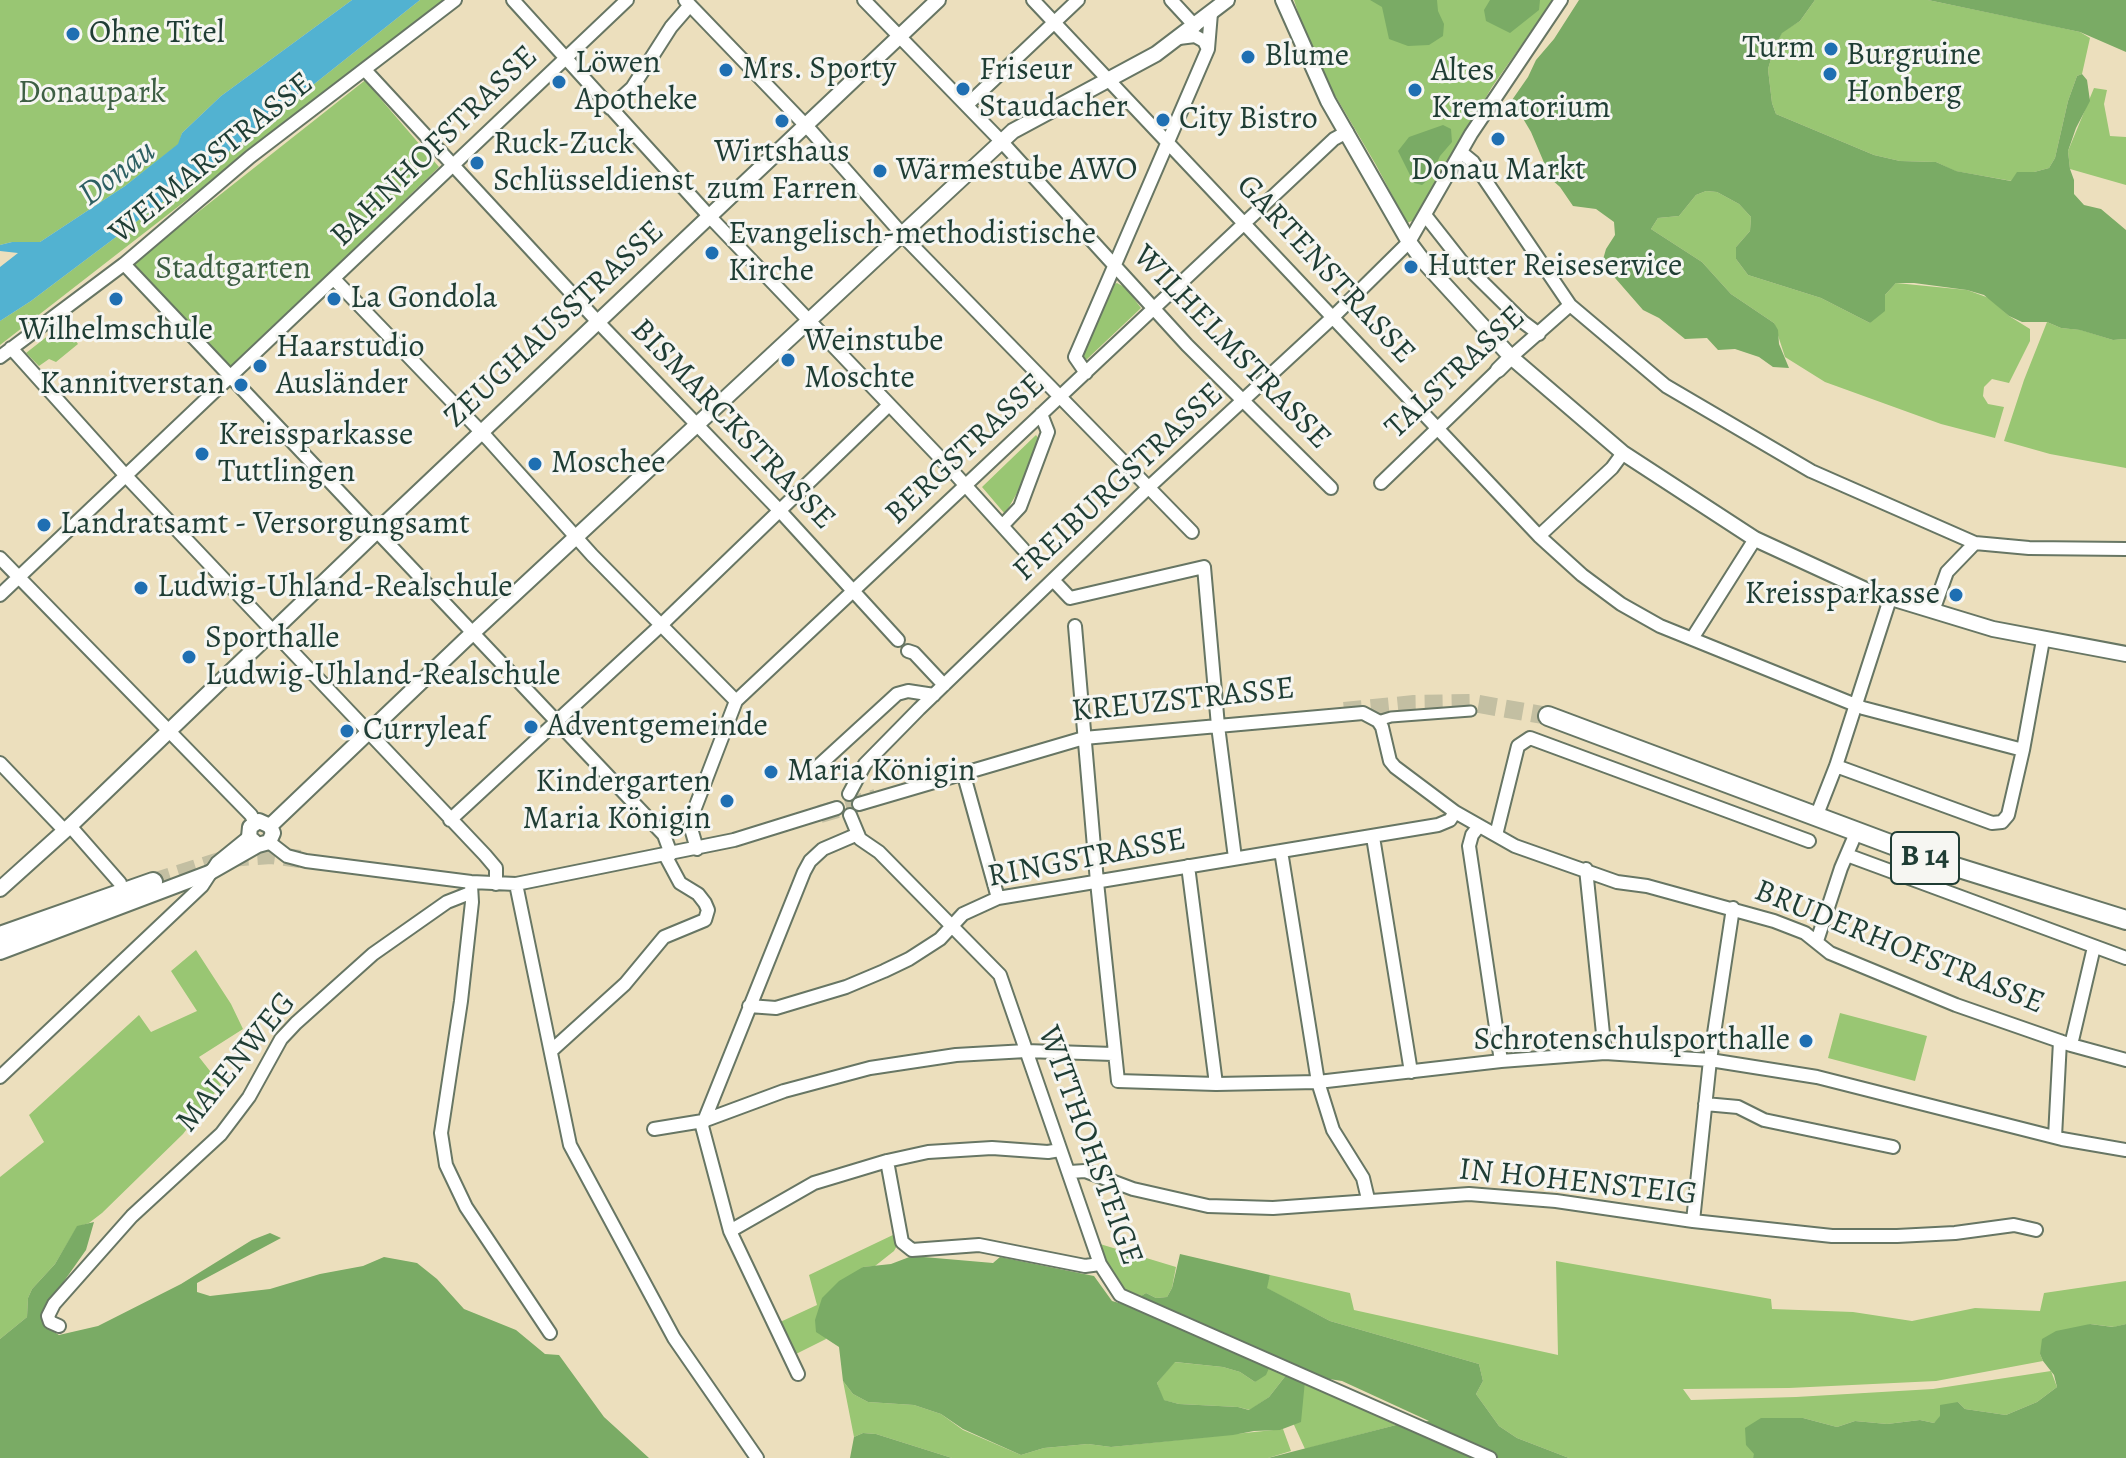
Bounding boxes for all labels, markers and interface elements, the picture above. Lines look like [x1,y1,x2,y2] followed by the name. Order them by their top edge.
[89,15,225,53] place label: Ohne Titel
[64,25,82,43] marker: Ohne Titel
[1742,30,1815,68] place label: Turm
[1846,37,1981,112] place label: Burgruine Honberg
[323,38,547,256] street label: BAHNHOFSTRASSE
[1264,38,1349,76] place label: Blume
[1822,40,1840,58] marker: Turm
[575,45,697,120] place label: Löwen Apotheke
[1239,48,1257,66] marker: Blume
[742,51,896,89] place label: Mrs. Sporty
[979,52,1128,127] place label: Friseur Staudacher
[1431,53,1611,128] place label: Altes Krematorium
[717,61,735,79] marker: Mrs. Sporty
[102,65,322,253] street label: WEIMARSTRASSE
[1821,65,1839,83] marker: Burgruine Honberg
[550,73,568,91] marker: Löwen Apotheke
[18,75,166,113] park label: Donaupark
[954,80,972,98] marker: Friseur Staudacher
[1406,81,1424,99] marker: Altes Krematorium
[1179,101,1318,139] place label: City Bistro
[1154,111,1172,129] marker: City Bistro
[773,112,791,130] marker: Wirtshaus zum Farren
[493,126,694,201] place label: Ruck-Zuck Schlüsseldienst
[1489,130,1507,148] marker: Donau Markt
[71,132,165,216] water label: Donau
[707,134,857,209] place label: Wirtshaus zum Farren
[896,152,1137,190] place label: Wärmestube AWO
[1411,152,1585,190] place label: Donau Markt
[468,154,486,172] marker: Ruck-Zuck Schlüsseldienst
[871,162,889,180] marker: Wärmestube AWO
[1228,168,1422,372] street label: GARTENSTRASSE
[437,213,673,437] street label: ZEUGHAUSSTRASSE
[728,216,1096,291] place label: Evangelisch-methodistische Kirche
[1124,238,1338,458] street label: WILHELMSTRASSE
[703,244,721,262] marker: Evangelisch-methodistische Kirche
[1427,248,1682,286] place label: Hutter Reiseservice
[155,251,311,289] park label: Stadtgarten
[1402,258,1420,276] marker: Hutter Reiseservice
[350,280,497,318] place label: La Gondola
[107,290,125,308] marker: Wilhelmschule
[325,290,343,308] marker: La Gondola
[1378,299,1534,447] street label: TALSTRASSE
[19,312,213,350] place label: Wilhelmschule
[622,312,842,538] street label: BISMARCKSTRASSE
[804,323,944,398] place label: Weinstube Moschte
[276,329,424,404] place label: Haarstudio Ausländer
[779,351,797,369] marker: Weinstube Moschte
[251,357,269,375] marker: Haarstudio Ausländer
[39,366,225,404] place label: Kannitverstan
[878,366,1054,534] street label: BERGSTRASSE
[232,376,250,394] marker: Kannitverstan
[1006,376,1232,590] street label: FREIBURGSTRASSE
[218,417,413,492] place label: Kreissparkasse Tuttlingen
[193,445,211,463] marker: Kreissparkasse Tuttlingen
[551,445,666,483] place label: Moschee
[526,455,544,473] marker: Moschee
[60,506,470,544] place label: Landratsamt - Versorgungsamt
[35,516,53,534] marker: Landratsamt - Versorgungsamt
[157,569,513,607] place label: Ludwig-Uhland-Realschule
[1745,576,1940,614] place label: Kreissparkasse
[132,579,150,597] marker: Ludwig-Uhland-Realschule
[1947,586,1965,604] marker: Kreissparkasse
[205,620,561,695] place label: Sporthalle Ludwig-Uhland-Realschule
[180,648,198,666] marker: Sporthalle Ludwig-Uhland-Realschule
[1070,670,1296,732] street label: KREUZSTRASSE
[547,708,768,746] place label: Adventgemeinde
[363,712,487,750] place label: Curryleaf
[522,718,540,736] marker: Adventgemeinde
[338,722,356,740] marker: Curryleaf
[787,753,975,791] place label: Maria Königin
[762,763,780,781] marker: Maria Königin
[523,764,711,839] place label: Kindergarten Maria Königin
[718,792,736,810] marker: Kindergarten Maria Königin
[985,821,1189,897] street label: RINGSTRASSE
[1891,832,1959,884] road number: B 14
[1749,872,2049,1024] street label: BRUDERHOFSTRASSE
[169,985,305,1141] street label: MAIENWEG
[1028,1021,1150,1271] street label: WITTHOHSTEIGE
[1474,1022,1790,1060] place label: Schrotenschulsporthalle
[1797,1032,1815,1050] marker: Schrotenschulsporthalle
[1457,1151,1699,1215] street label: IN HOHENSTEIG

